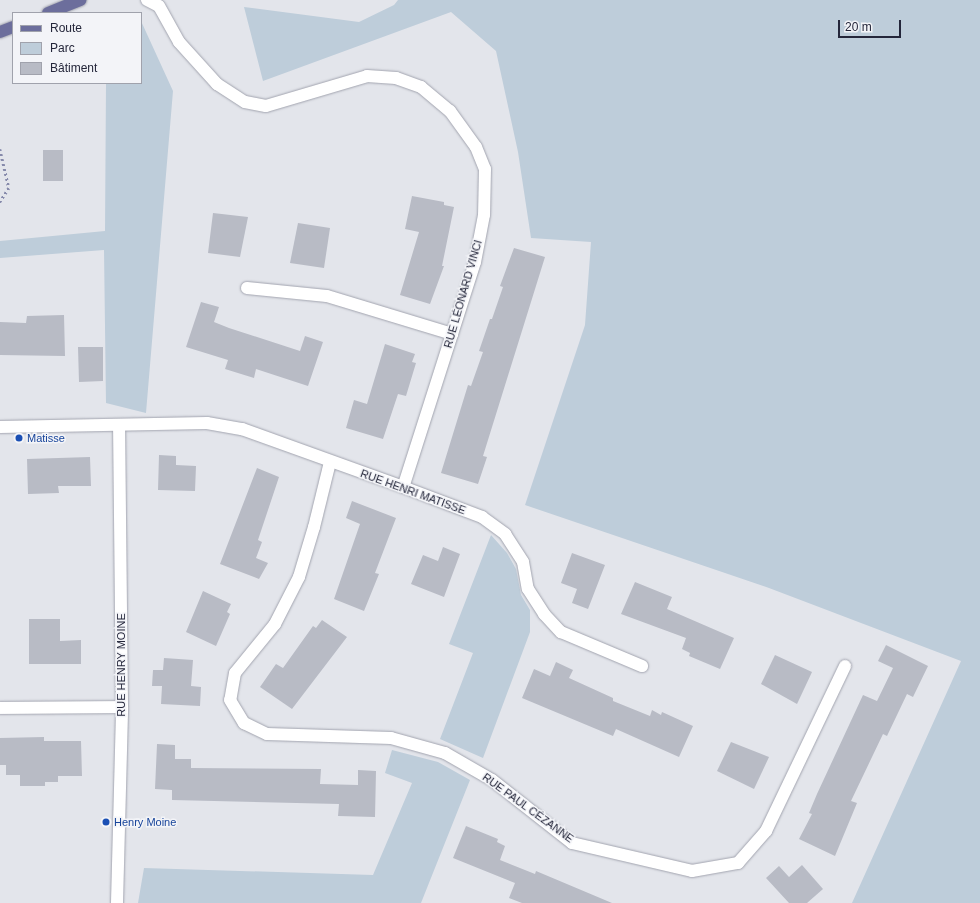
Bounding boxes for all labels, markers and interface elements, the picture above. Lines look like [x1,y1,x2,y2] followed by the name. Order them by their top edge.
[12,12,142,84] legend
[840,12,903,38] scale bar
[845,20,872,34] text: 20 m
[50,21,82,35] text: Route
[50,41,75,55] text: Parc
[50,61,97,75] text: Bâtiment
[441,238,485,350] street label: RUE LÉONARD VINCI
[27,431,65,445] place label: Matisse
[14,433,24,443] marker: Matisse
[359,467,467,517] street label: RUE HENRI MATISSE
[114,613,128,717] street label: RUE HENRY MOINE
[480,770,576,846] street label: RUE PAUL CÉZANNE
[114,815,176,829] place label: Henry Moine
[101,817,111,827] marker: Henry Moine

